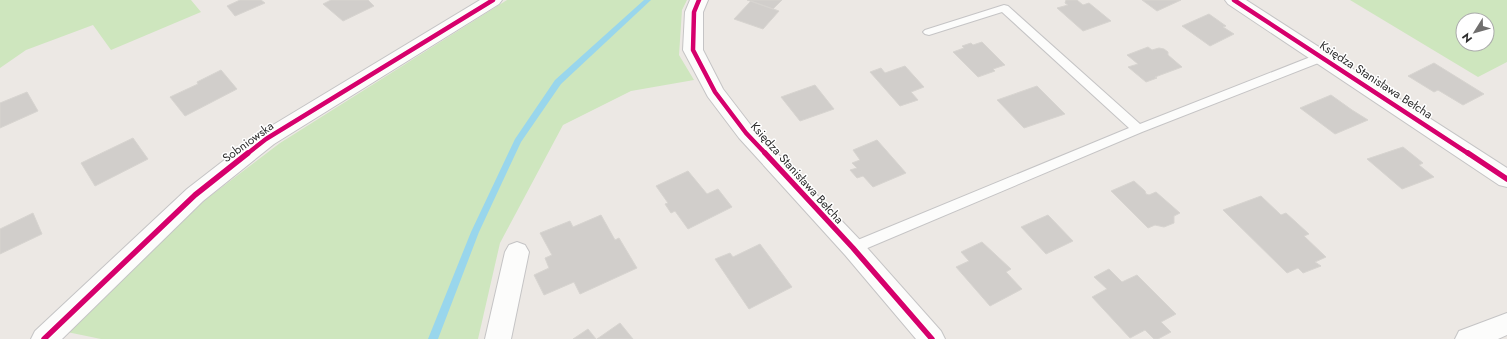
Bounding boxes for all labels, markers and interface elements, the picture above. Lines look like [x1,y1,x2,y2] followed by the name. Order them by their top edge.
[1455,12,1495,52] north arrow
[1458,30,1476,46] text: N
[1316,37,1436,124] street label: Księdza Stanisława Bełcha
[219,117,278,167] street label: Sobniowska
[746,118,848,228] street label: Księdza Stanisława Bełcha

